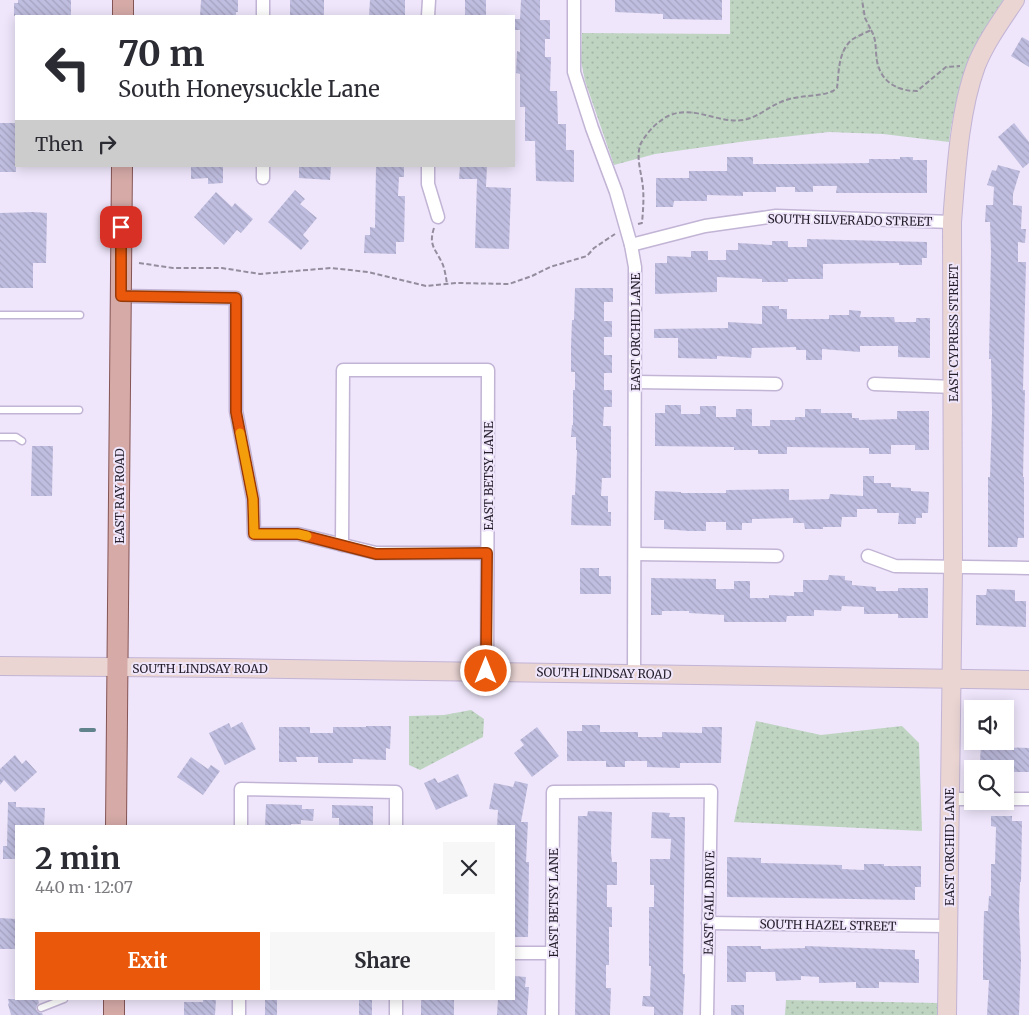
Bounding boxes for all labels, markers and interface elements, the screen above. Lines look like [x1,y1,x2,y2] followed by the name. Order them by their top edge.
[118,32,205,76] text: 70 m
[35,35,100,100] icon: left
[118,75,380,103] text: South Honeysuckle Lane
[93,130,121,158] icon: right
[35,132,83,156] text: Then
[100,206,142,248] pin
[767,211,933,229] street label: SOUTH SILVERADO STREET
[107,213,135,241] icon: arrive
[946,263,961,402] street label: EAST CYPRESS STREET
[628,273,643,391] street label: EAST ORCHID LANE
[481,421,496,531] street label: EAST BETSY LANE
[112,448,127,544] street label: EAST RAY ROAD
[459,644,511,696] position arrow
[132,661,268,676] street label: SOUTH LINDSAY ROAD
[536,664,672,682] street label: SOUTH LINDSAY ROAD
[964,700,1014,810] map controls
[964,700,1014,750] button: sound
[964,760,1014,810] button: search
[942,788,957,906] street label: EAST ORCHID LANE
[35,839,120,877] text: 2 min
[443,842,495,894] button: close
[546,848,561,958] street label: EAST BETSY LANE
[701,851,717,955] street label: EAST GAIL DRIVE
[35,877,133,897] text: 440 m · 12:07
[759,916,897,934] street label: SOUTH HAZEL STREET
[35,932,260,990] button: Exit
[270,932,495,990] button: Share

